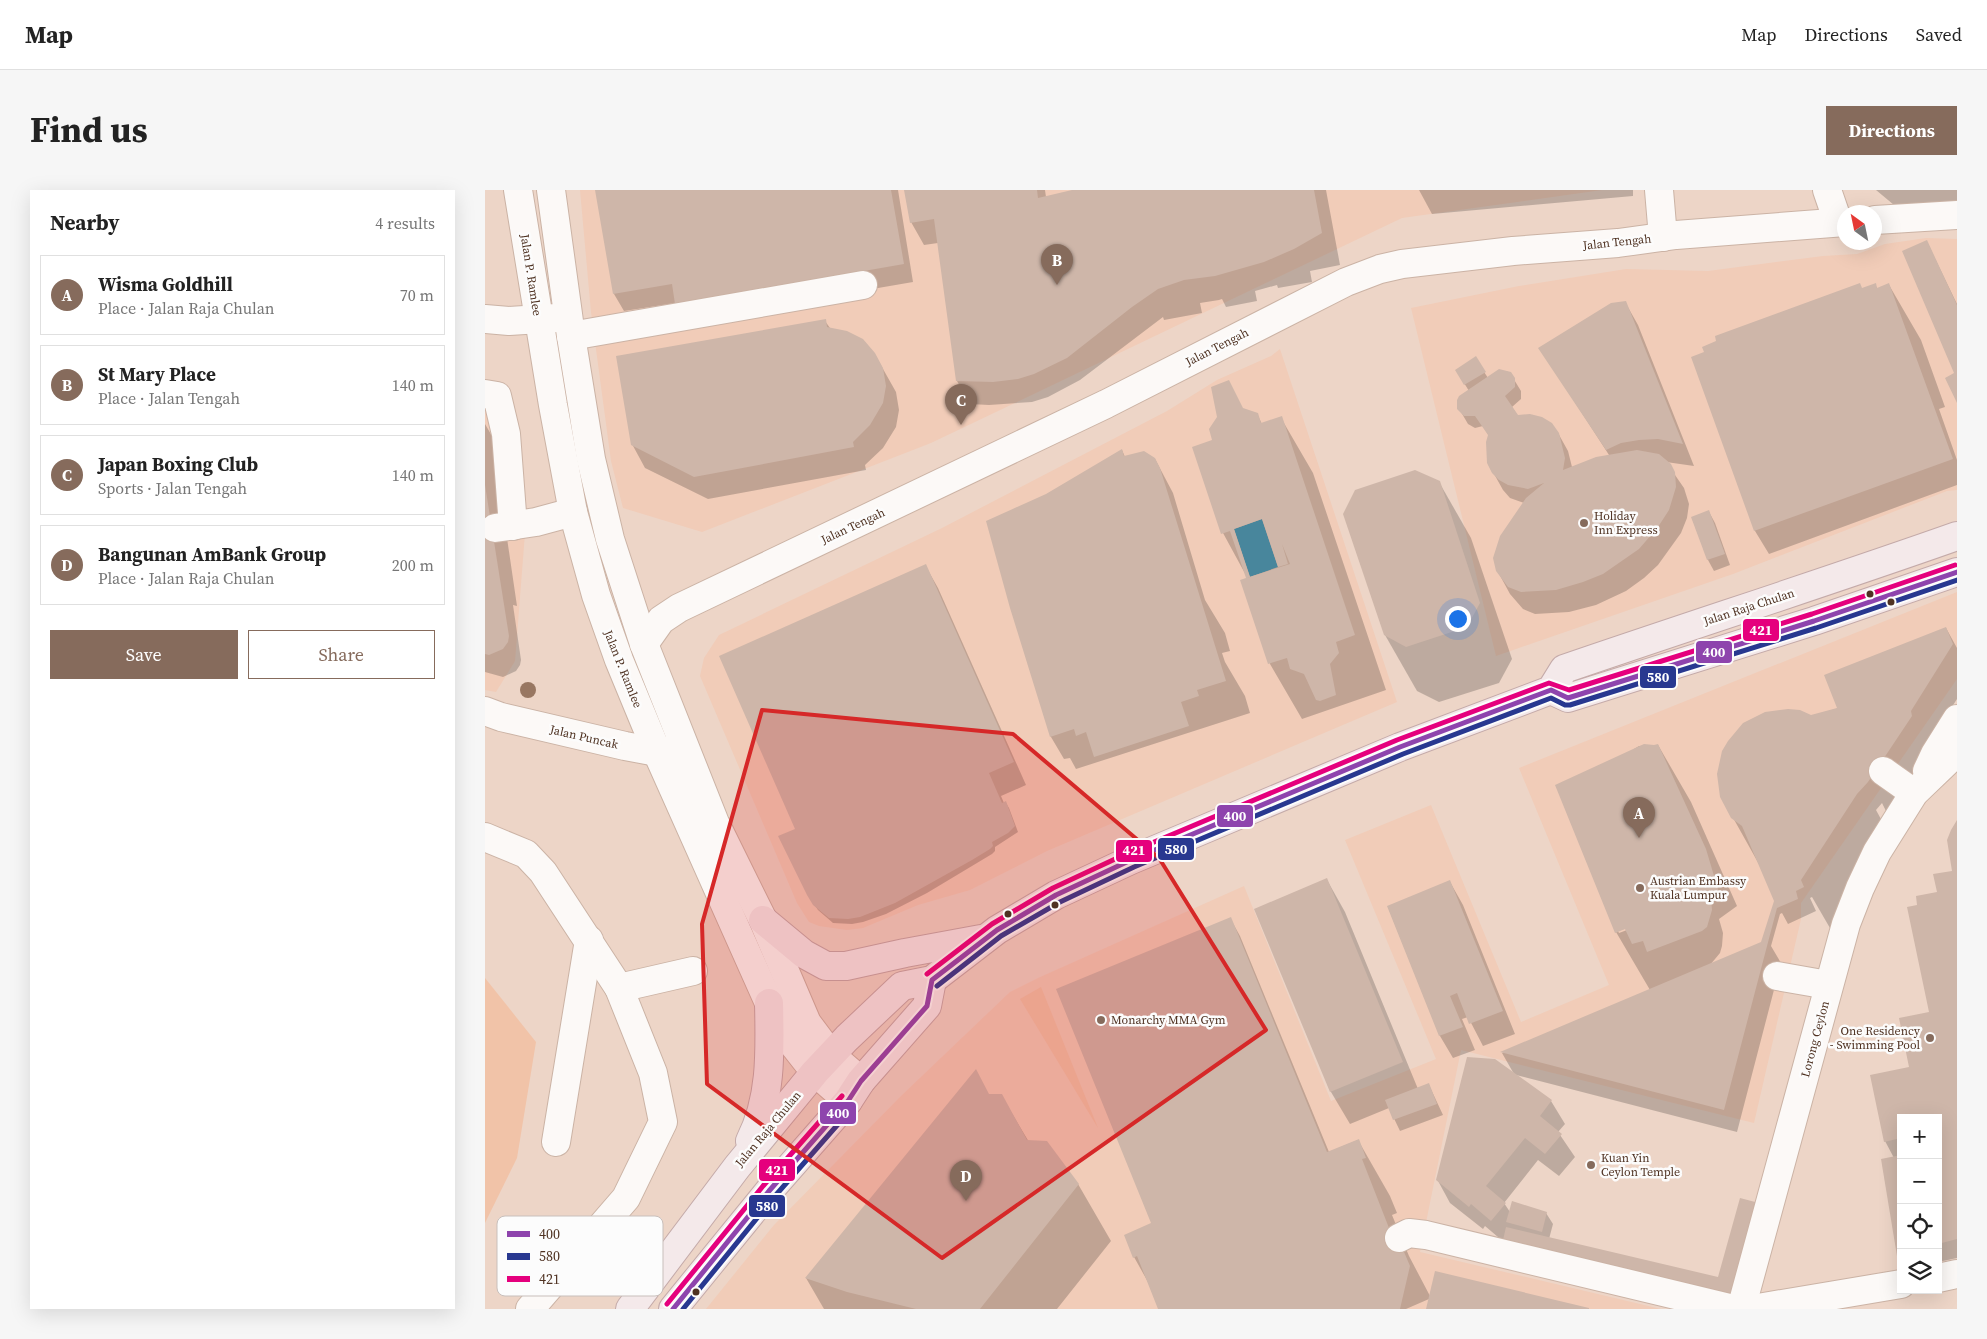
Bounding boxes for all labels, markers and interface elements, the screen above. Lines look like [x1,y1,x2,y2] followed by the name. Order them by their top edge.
[25,18,73,51] text: Map
[1741,22,1777,47] text: Map
[1805,22,1888,47] text: Directions
[1916,22,1962,47] text: Saved
[30,106,148,154] text: Find us
[1826,106,1957,155] button: Directions
[1837,205,1882,250] north arrow
[50,208,120,237] text: Nearby
[375,212,435,234] text: 4 results
[1581,230,1652,254] street label: Jalan Tengah
[516,232,545,317] street label: Jalan P. Ramlee
[1041,244,1073,285] pin: B
[98,271,233,297] text: Wisma Goldhill
[62,284,72,306] text: A
[400,284,434,306] text: 70 m
[98,297,274,319] text: Place · Jalan Raja Chulan
[1182,324,1251,370] street label: Jalan Tengah
[98,361,216,387] text: St Mary Place
[62,374,72,396] text: B
[392,374,434,396] text: 140 m
[945,384,977,425] pin: C
[98,387,240,409] text: Place · Jalan Tengah
[98,451,258,477] text: Japan Boxing Club
[62,464,72,486] text: C
[392,464,434,486] text: 140 m
[98,477,247,499] text: Sports · Jalan Tengah
[818,504,888,548] street label: Jalan Tengah
[1594,508,1658,538] place label: Holiday Inn Express
[1578,517,1590,529] marker: Holiday Inn Express
[98,541,326,567] text: Bangunan AmBank Group
[61,554,73,576] text: D
[392,554,434,576] text: 200 m
[98,567,274,589] text: Place · Jalan Raja Chulan
[1701,585,1796,630] street label: Jalan Raja Chulan
[1865,589,1875,599] unlabelled marker
[1886,597,1896,607] unlabelled marker
[1445,606,1471,632] your location
[1742,618,1780,642] line badge: 421
[1750,620,1772,640] text: 421
[600,627,646,710] street label: Jalan P. Ramlee
[50,630,238,679] button: Save
[248,630,435,679] button: Share
[1695,640,1733,664] line badge: 400
[1703,642,1726,662] text: 400
[1639,665,1677,689] line badge: 580
[1647,667,1670,687] text: 580
[547,721,620,753] street label: Jalan Puncak
[1623,797,1655,838] pin: A
[1216,804,1254,828] line badge: 400
[1224,806,1247,826] text: 400
[1157,837,1195,861] line badge: 580
[1115,839,1153,863] line badge: 421
[1165,839,1188,859] text: 580
[1123,840,1145,860] text: 421
[1650,873,1747,903] place label: Austrian Embassy Kuala Lumpur
[1634,882,1646,894] marker: Austrian Embassy Kuala Lumpur
[1050,900,1060,910] unlabelled marker
[1003,909,1013,919] unlabelled marker
[1797,999,1833,1079] street label: Lorong Ceylon
[1111,1012,1226,1028] place label: Monarchy MMA Gym
[1095,1014,1107,1026] marker: Monarchy MMA Gym
[1830,1023,1921,1053] place label: One Residency - Swimming Pool
[1924,1032,1936,1044] marker: One Residency - Swimming Pool
[731,1088,805,1171] street label: Jalan Raja Chulan
[819,1101,857,1125] line badge: 400
[827,1103,850,1123] text: 400
[1897,1114,1942,1294] map controls
[1897,1114,1942,1159] button: +
[1601,1150,1680,1180] place label: Kuan Yin Ceylon Temple
[758,1158,796,1182] line badge: 421
[1585,1159,1597,1171] marker: Kuan Yin Ceylon Temple
[1897,1159,1942,1204] button: −
[766,1160,788,1180] text: 421
[950,1160,982,1201] pin: D
[748,1194,786,1218] line badge: 580
[756,1196,779,1216] text: 580
[1897,1204,1942,1249] button: locate
[497,1216,663,1296] legend
[539,1224,560,1244] text: 400
[539,1246,560,1266] text: 580
[1897,1249,1942,1294] button: layers
[539,1269,560,1289] text: 421
[691,1287,701,1297] unlabelled marker

